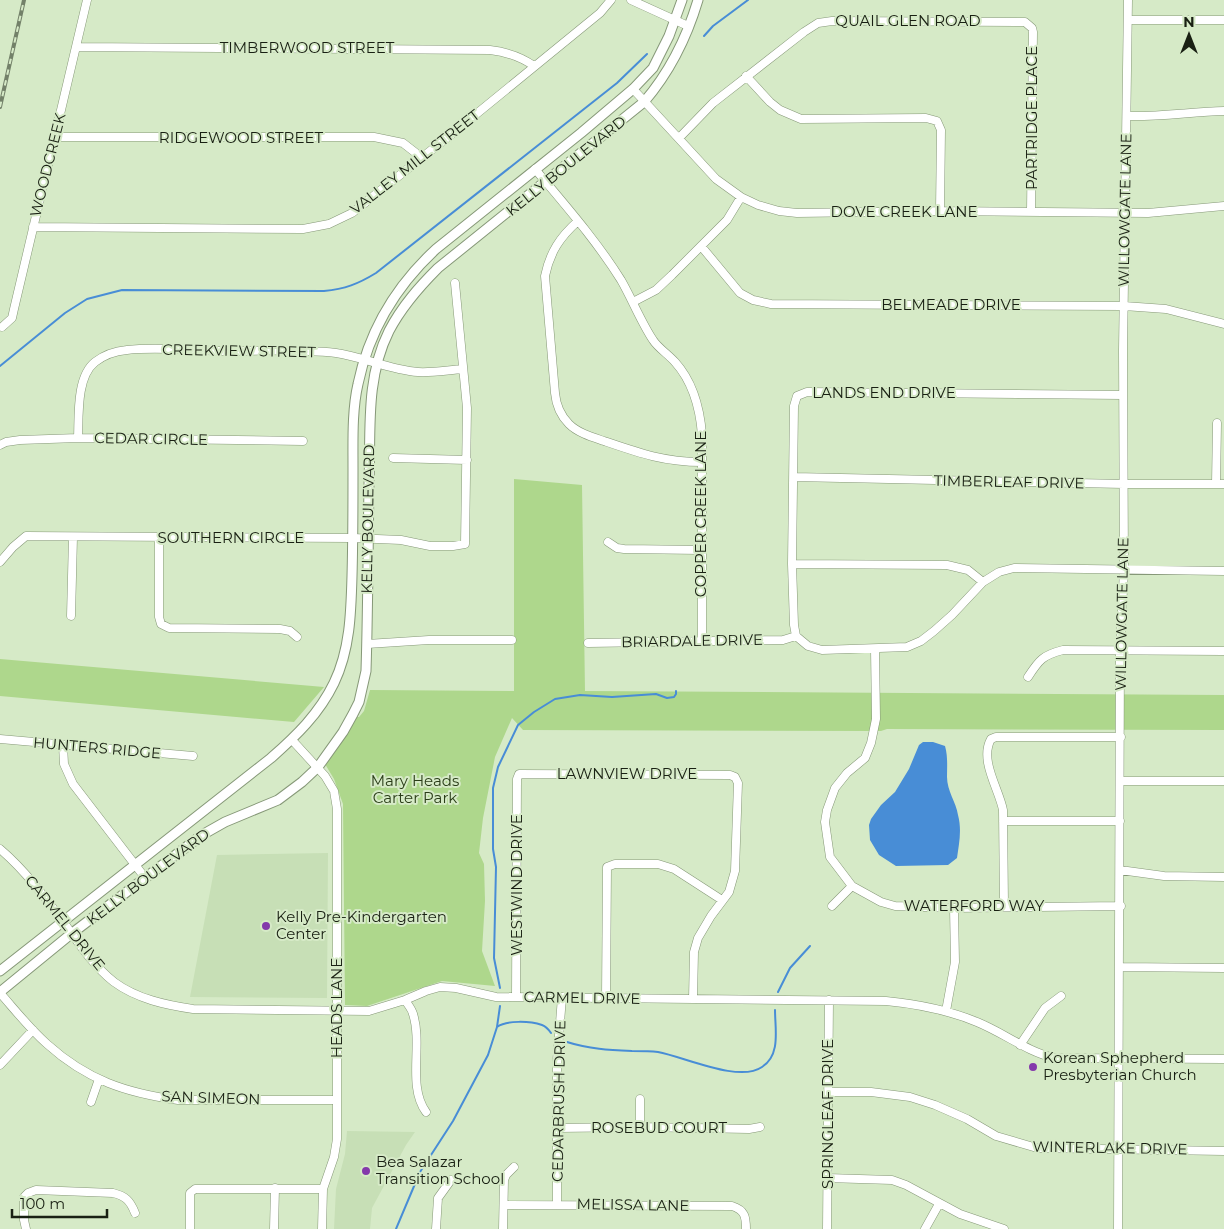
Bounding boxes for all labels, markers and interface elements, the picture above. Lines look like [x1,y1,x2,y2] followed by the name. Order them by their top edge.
[1164,10,1214,60] north arrow
[835,11,981,30] street label: QUAIL GLEN ROAD
[1183,13,1195,31] text: N
[220,38,395,57] street label: TIMBERWOOD STREET
[1022,46,1041,190] street label: PARTRIDGE PLACE
[346,105,484,218] street label: VALLEY MILL STREET
[25,111,70,219] street label: WOODCREEK
[502,111,630,220] street label: KELLY BOULEVARD
[159,128,324,147] street label: RIDGEWOOD STREET
[1114,133,1135,287] street label: WILLOWGATE LANE
[831,202,977,221] street label: DOVE CREEK LANE
[881,295,1021,314] street label: BELMEADE DRIVE
[162,340,317,361] street label: CREEKVIEW STREET
[812,383,956,402] street label: LANDS END DRIVE
[94,428,208,449] street label: CEDAR CIRCLE
[691,431,710,597] street label: COPPER CREEK LANE
[357,444,378,594] street label: KELLY BOULEVARD
[934,471,1084,492] street label: TIMBERLEAF DRIVE
[158,528,304,547] street label: SOUTHERN CIRCLE
[1111,537,1132,691] street label: WILLOWGATE LANE
[621,630,763,651] street label: BRIARDALE DRIVE
[32,732,162,763] street label: HUNTERS RIDGE
[557,764,697,783] street label: LAWNVIEW DRIVE
[371,771,459,807] park label: Mary Heads Carter Park
[507,814,526,956] street label: WESTWIND DRIVE
[82,824,213,929] street label: KELLY BOULEVARD
[21,871,110,974] street label: CARMEL DRIVE
[904,896,1045,915] street label: WATERFORD WAY
[276,907,447,943] place label: Kelly Pre-Kindergarten Center
[260,920,272,932] marker: Kelly Pre-Kindergarten Center
[327,958,346,1058] street label: HEADS LANE
[523,987,641,1008] street label: CARMEL DRIVE
[548,1020,569,1182] street label: CEDARBRUSH DRIVE
[818,1039,837,1189] street label: SPRINGLEAF DRIVE
[1043,1048,1197,1084] place label: Korean Sphepherd Presbyterian Church
[1027,1061,1039,1073] marker: Korean Sphepherd Presbyterian Church
[161,1086,261,1109] street label: SAN SIMEON
[591,1118,727,1137] street label: ROSEBUD COURT
[1033,1137,1188,1158] street label: WINTERLAKE DRIVE
[376,1152,504,1188] place label: Bea Salazar Transition School
[360,1165,372,1177] marker: Bea Salazar Transition School
[12,1186,108,1218] scale bar
[20,1194,65,1213] text: 100 m
[577,1194,690,1215] street label: MELISSA LANE

